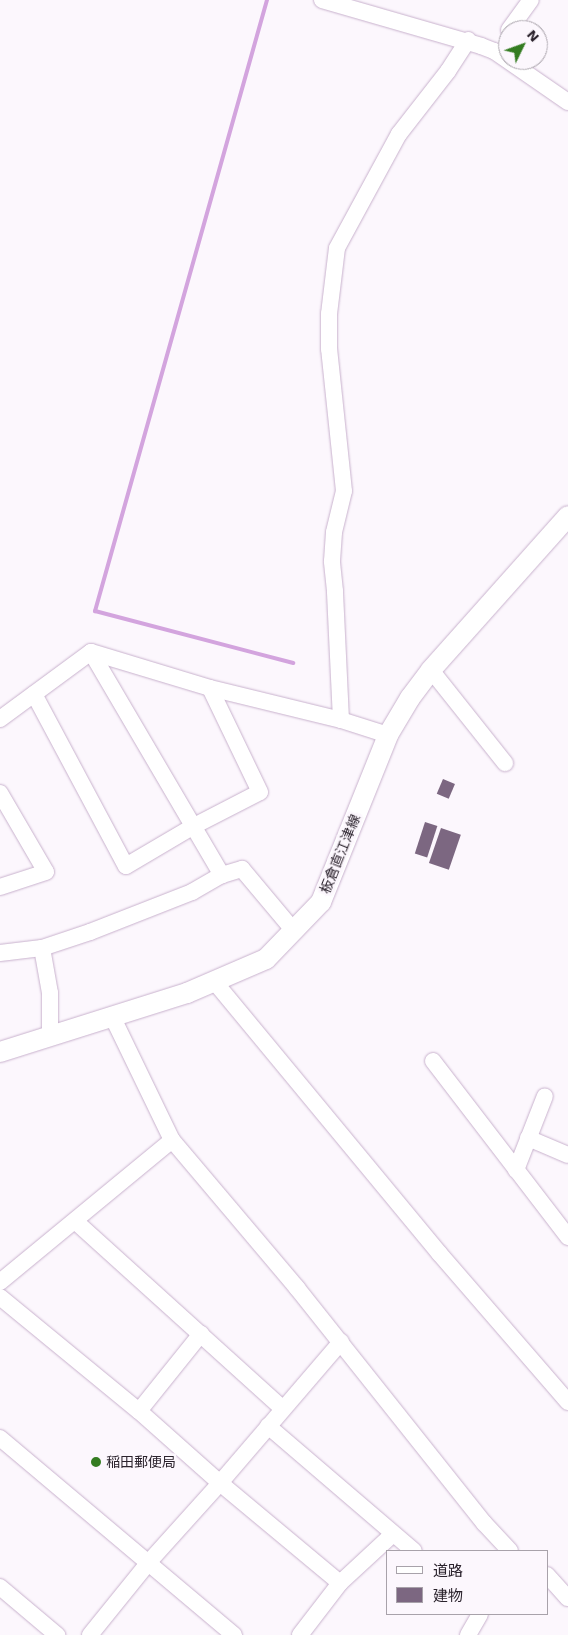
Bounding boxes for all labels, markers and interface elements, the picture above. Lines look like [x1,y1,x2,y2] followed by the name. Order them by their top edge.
[498,20,548,70] north arrow
[524,26,543,45] text: N
[316,812,364,896] street label: 板倉直江津線
[106,1454,176,1470] place label: 稲田郵便局
[90,1456,102,1468] marker: 稲田郵便局
[386,1550,548,1615] legend
[433,1562,463,1580] text: 道路
[433,1587,463,1605] text: 建物

